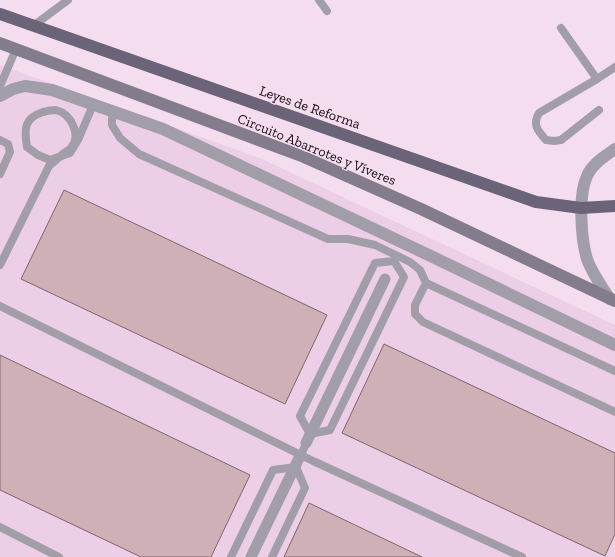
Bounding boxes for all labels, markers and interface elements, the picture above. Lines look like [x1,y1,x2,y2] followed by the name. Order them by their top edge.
[257,82,363,133] street label: Leyes de Reforma
[235,110,399,189] street label: Circuito Abarrotes y Víveres

